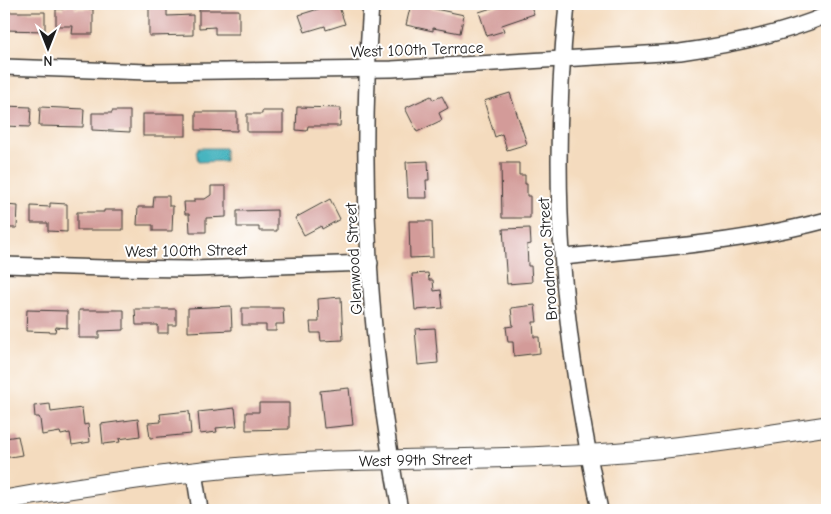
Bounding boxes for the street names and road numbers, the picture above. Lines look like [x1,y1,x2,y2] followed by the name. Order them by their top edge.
[350,39,484,61] street label: West 100th Terrace
[535,196,561,321] street label: Broadmoor Street
[342,202,366,315] street label: Glenwood Street
[125,241,247,261] street label: West 100th Street
[359,450,473,471] street label: West 99th Street

